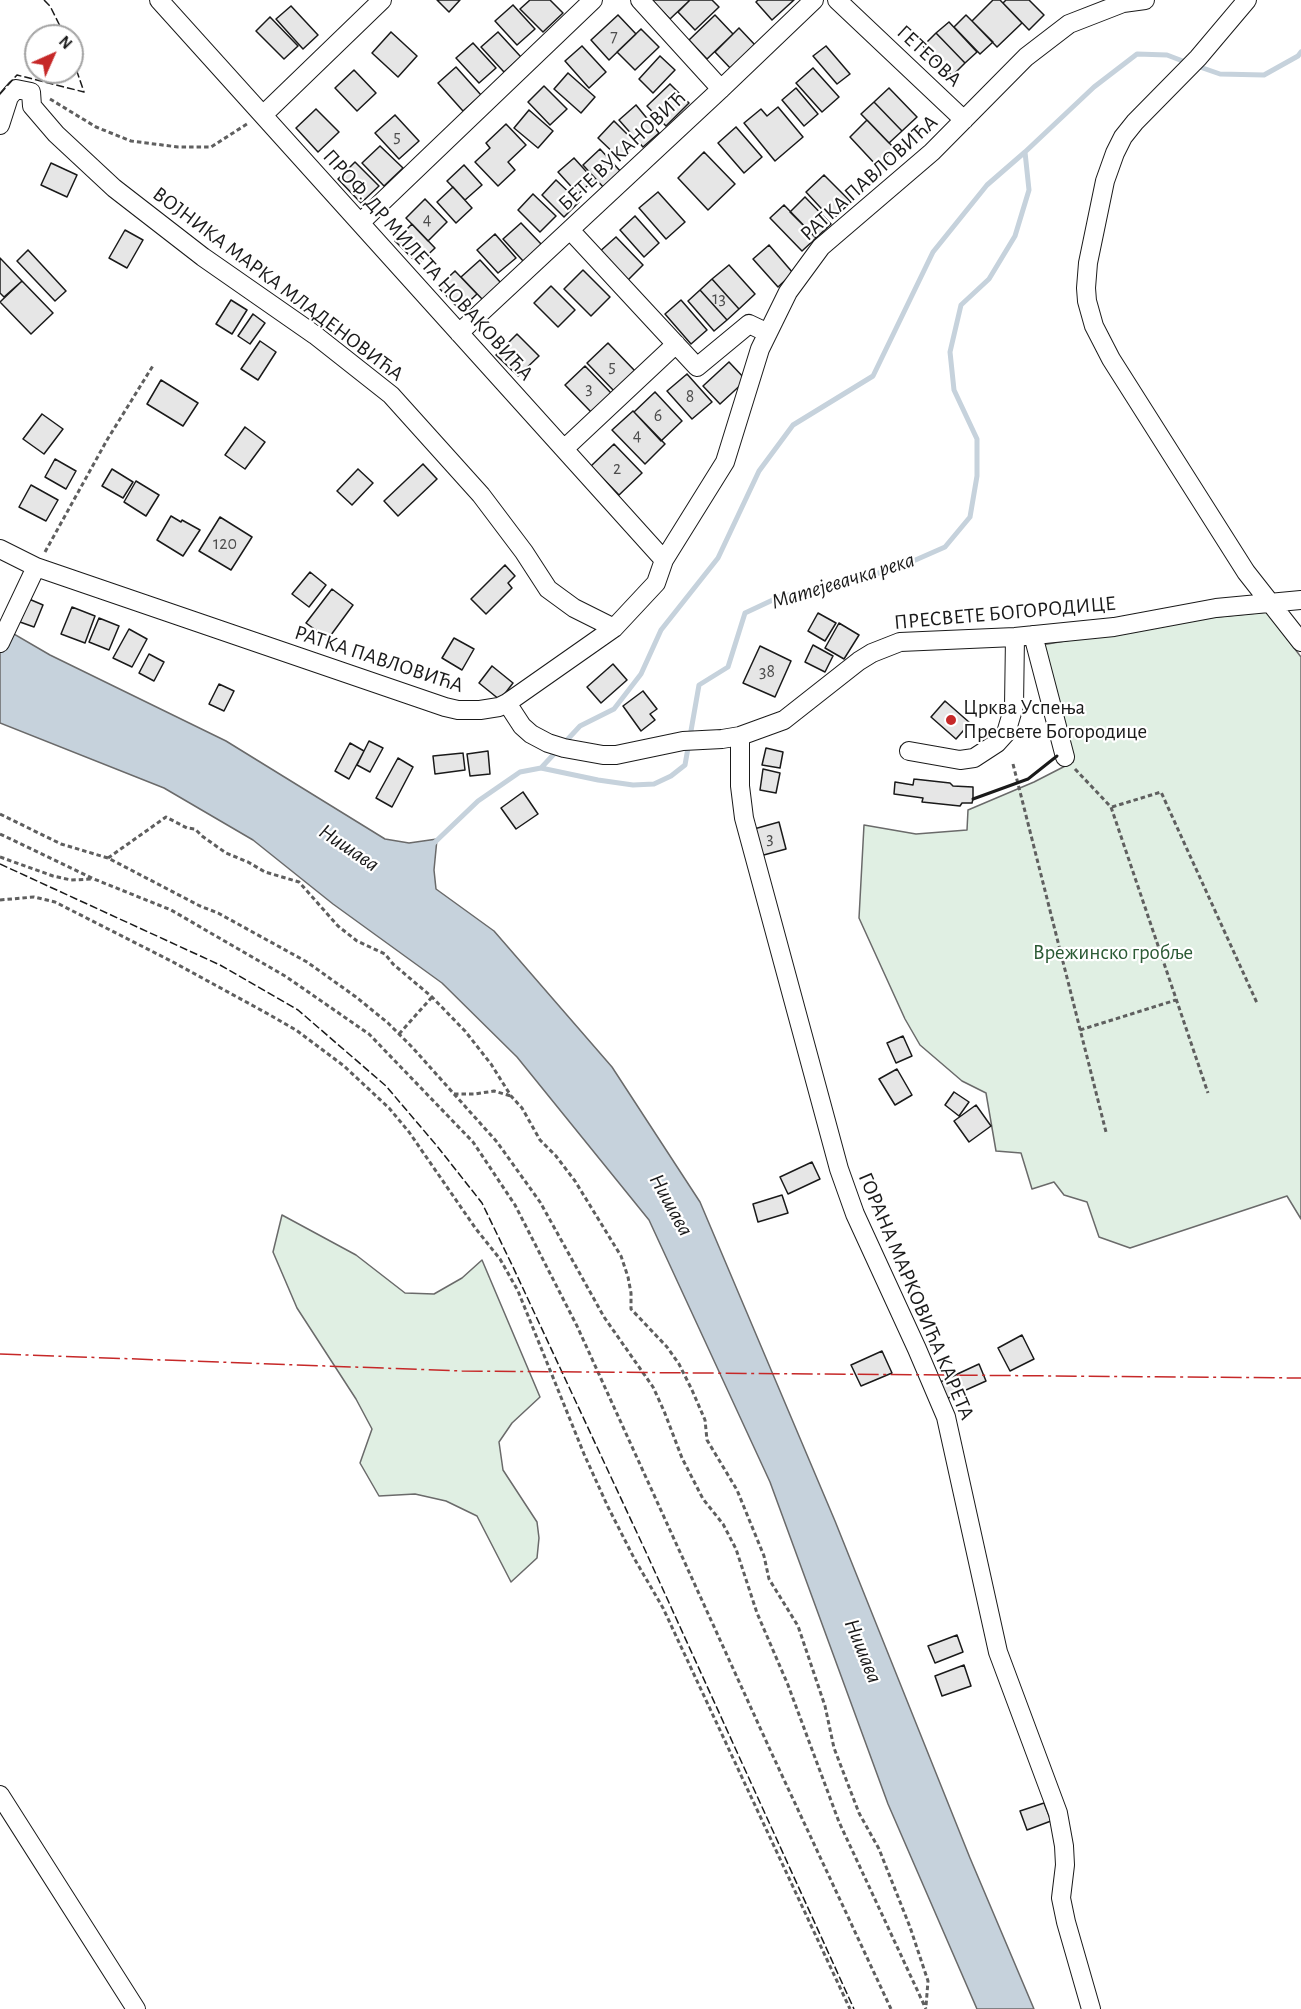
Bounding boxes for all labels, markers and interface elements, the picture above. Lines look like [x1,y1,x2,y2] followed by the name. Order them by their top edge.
[891,20,967,92] street label: ГЕТЕОВА
[24,24,84,84] north arrow
[610,26,618,48] house number: 7
[56,33,75,52] text: N
[553,86,691,216] street label: БЕТЕ ВУКАНОВИЋ
[795,110,943,246] street label: РАТКА ПАВЛОВИЋА
[393,126,401,148] house number: 5
[317,144,539,386] street label: ПРОФ. ДР МИЛЕТА НОВАКОВИЋА
[148,181,408,387] street label: ВОЈНИКА МАРКА МЛАДЕНОВИЋА
[423,209,431,231] house number: 4
[712,288,726,310] house number: 13
[608,356,616,378] house number: 5
[585,378,593,400] house number: 3
[686,386,694,408] house number: 8
[654,405,662,427] house number: 6
[633,425,641,447] house number: 4
[613,458,621,480] house number: 2
[213,533,237,555] house number: 120
[768,547,918,615] water label: Матејевачка река
[893,591,1117,635] street label: ПРЕСВЕТЕ БОГОРОДИЦЕ
[291,620,467,698] street label: РАТКА ПАВЛОВИЋА
[759,661,775,683] house number: 38
[963,695,1147,745] place label: Црква Успења Пресвете Богородице
[944,713,958,727] marker: Црква Успења Пресвете Богородице
[314,818,384,878] water label: Нишава
[766,828,774,850] house number: 3
[1033,940,1193,966] park label: Врежинско гробље
[643,1169,699,1241] water label: Нишава
[852,1169,980,1423] street label: ГОРАНА МАРКОВИЋА КАРЕТА
[838,1615,888,1687] water label: Нишава

